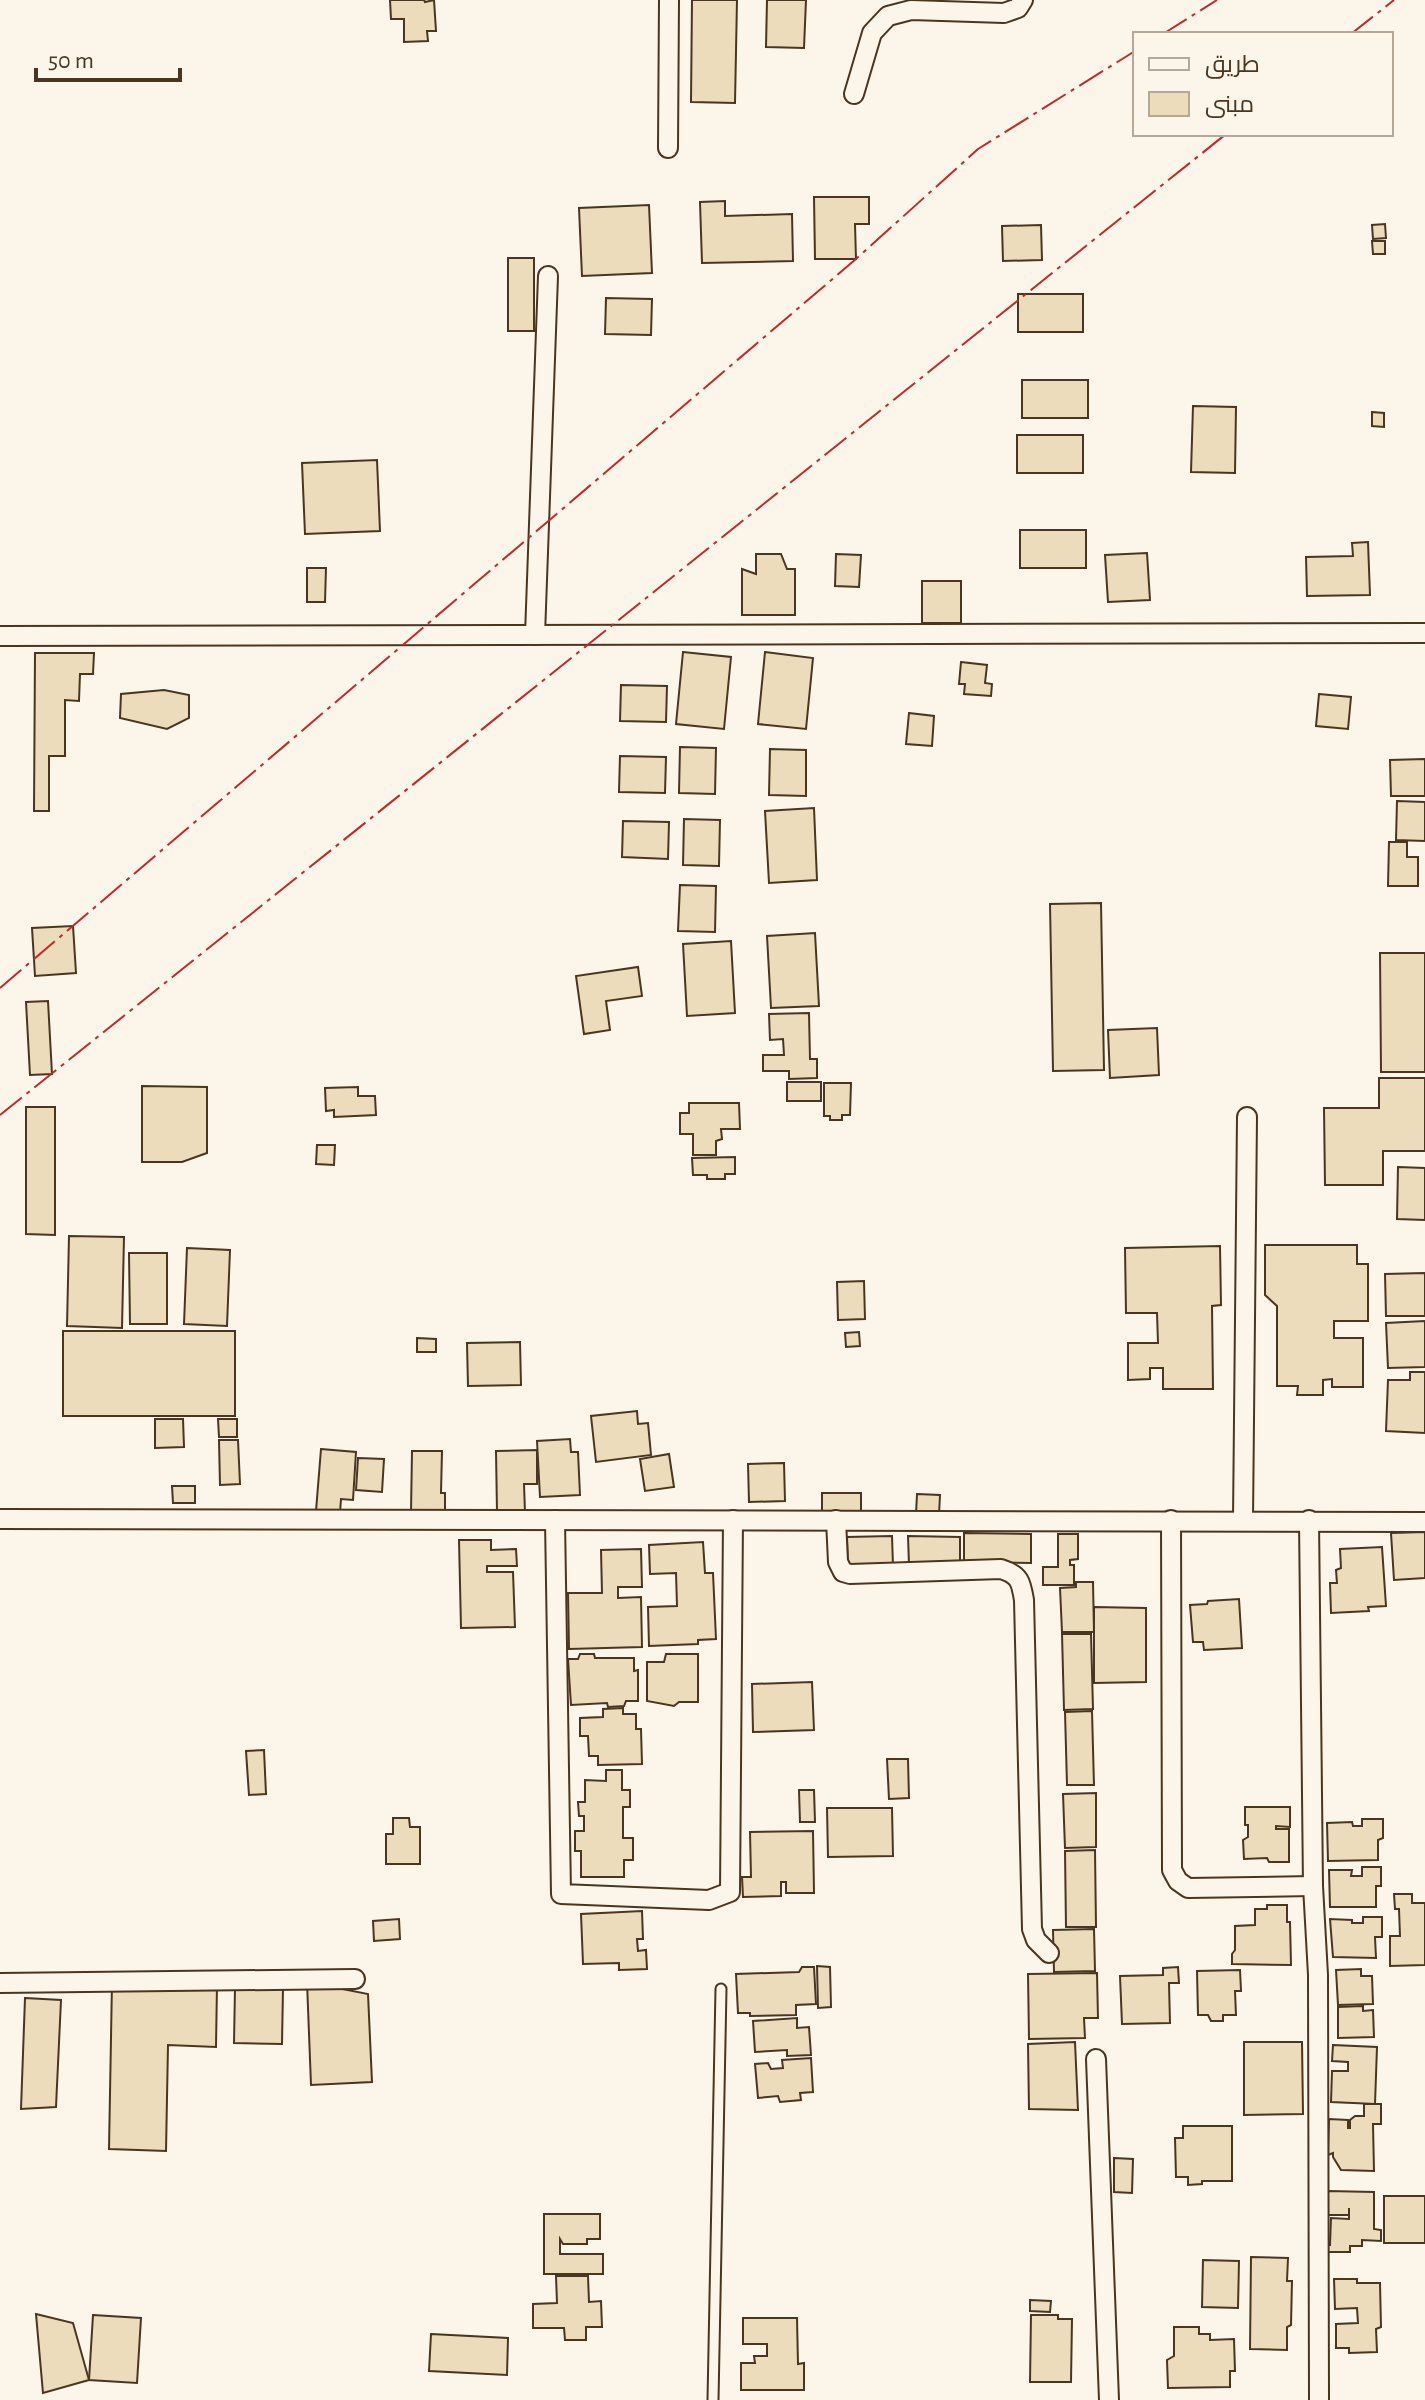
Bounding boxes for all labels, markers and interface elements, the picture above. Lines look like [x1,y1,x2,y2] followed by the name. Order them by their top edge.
[36,32,180,82] scale bar
[1133,32,1393,136] legend
[48,49,94,73] text: 50 m
[1205,53,1260,79] text: طريق
[1205,93,1254,118] text: مبنى

